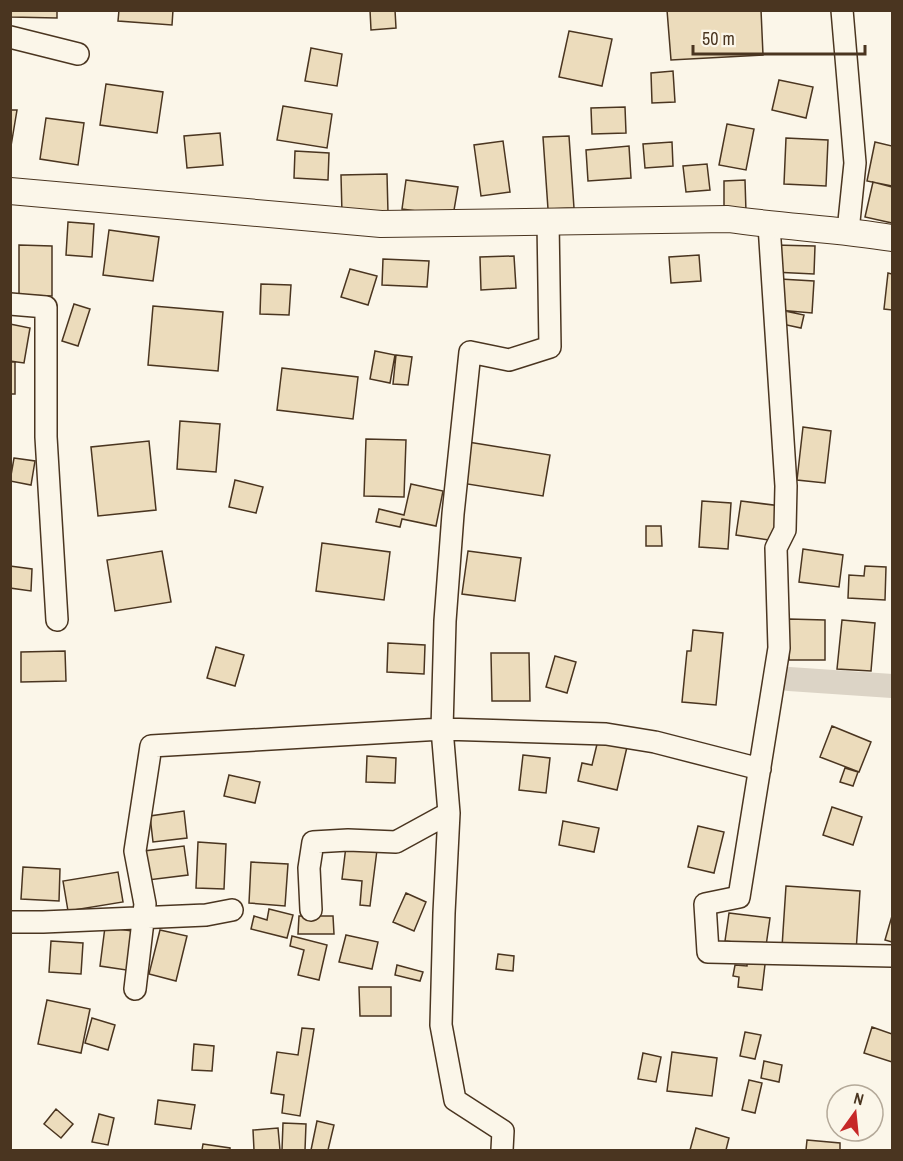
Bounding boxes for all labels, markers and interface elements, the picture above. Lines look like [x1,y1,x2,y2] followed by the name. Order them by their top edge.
[693,18,866,56] scale bar
[702,26,735,51] text: 50 m
[825,1083,885,1143] north arrow
[851,1087,866,1110] text: N

